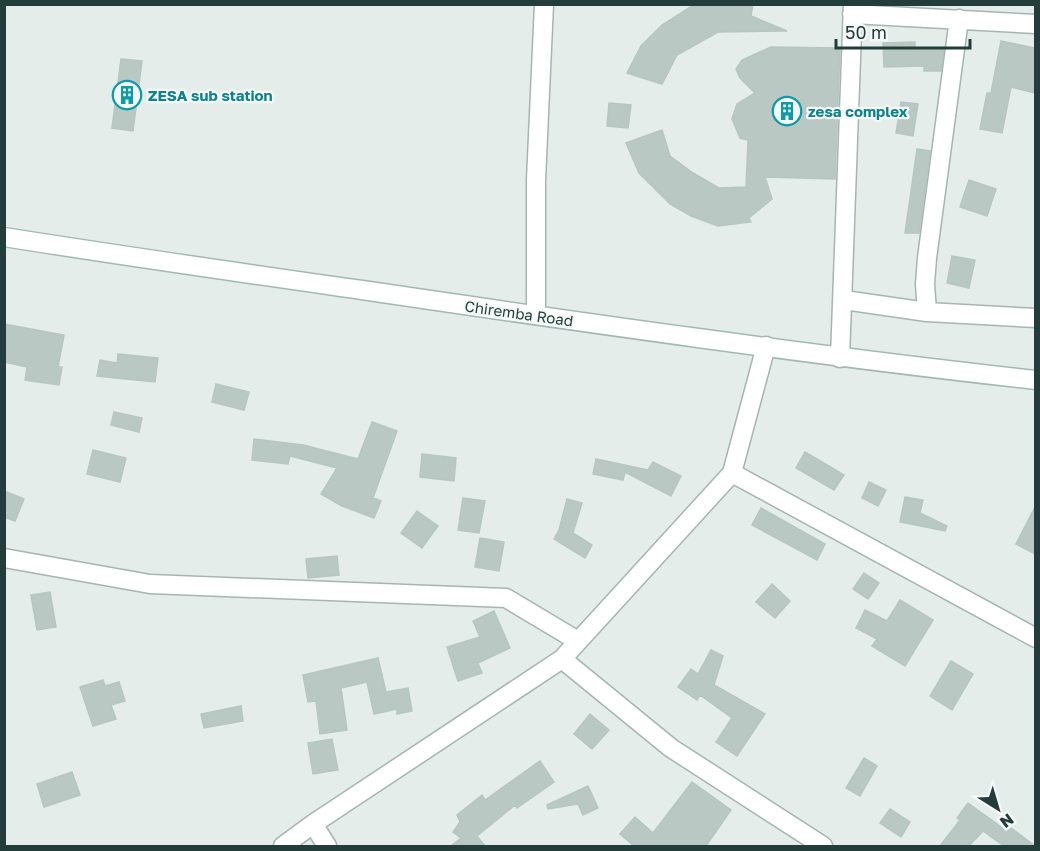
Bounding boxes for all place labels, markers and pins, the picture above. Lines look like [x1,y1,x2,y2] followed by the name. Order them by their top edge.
[111,79,143,111] building icon: ZESA sub station
[148,86,273,104] place label: ZESA sub station
[771,95,803,127] building icon: zesa complex
[808,102,908,120] place label: zesa complex

